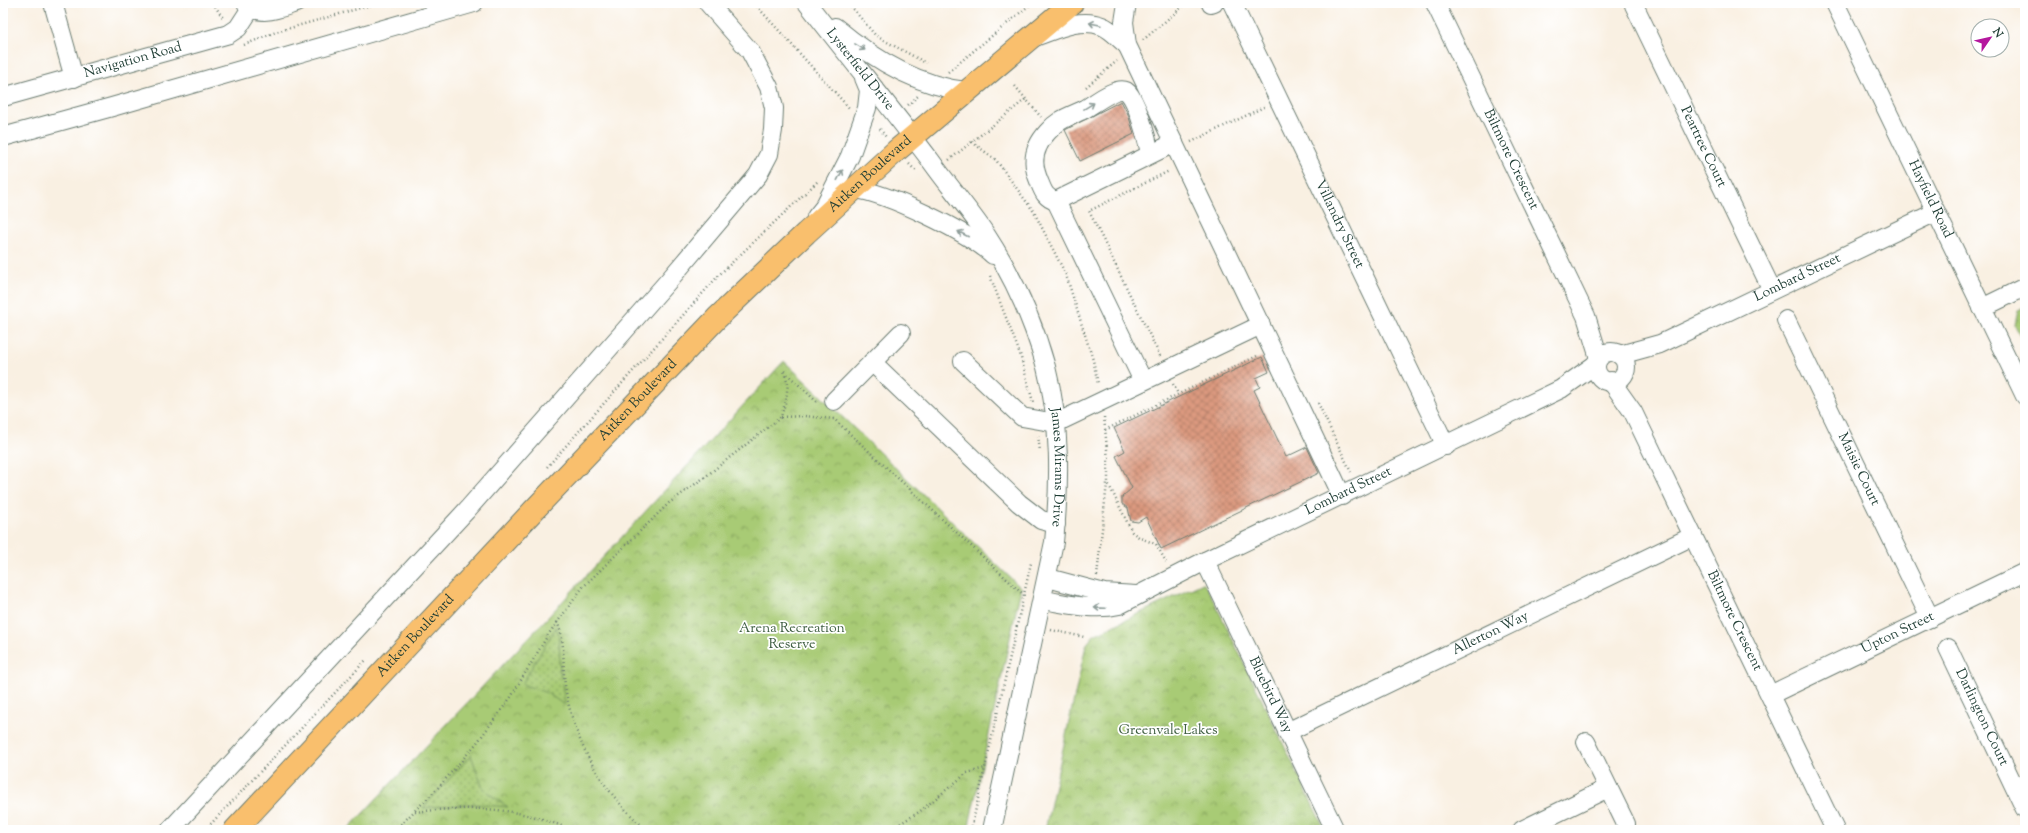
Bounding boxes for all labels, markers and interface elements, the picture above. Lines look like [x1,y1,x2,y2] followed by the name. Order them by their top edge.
[1970,18,2010,58] north arrow
[1088,20,1101,28] one-way arrow
[1988,24,2007,41] text: N
[821,25,898,115] street label: Lysterfield Drive
[82,38,184,84] street label: Navigation Road
[854,43,866,51] one-way arrow
[1084,101,1095,110] one-way arrow
[1675,103,1731,191] street label: Peartree Court
[1478,106,1543,214] street label: Biltmore Crescent
[824,131,917,218] street label: Aitken Boulevard
[1902,157,1957,242] street label: Hayfield Road
[837,170,844,182] one-way arrow
[1309,177,1369,272] street label: Villandry Street
[958,230,970,237] one-way arrow
[1751,249,1844,307] street label: Lombard Street
[594,355,682,446] street label: Aitken Boulevard
[1044,406,1068,528] street label: James Mirams Drive
[1832,430,1884,510] street label: Maisie Court
[1302,462,1396,521] street label: Lombard Street
[1701,567,1767,675] street label: Biltmore Crescent
[372,590,460,682] street label: Aitken Boulevard
[1094,604,1107,612] one-way arrow
[1449,607,1532,661] street label: Allerton Way
[1858,607,1938,659] street label: Upton Street
[739,619,845,655] park label: Arena Recreation Reserve
[1243,654,1297,737] street label: Bluebird Way
[1949,665,2013,770] street label: Darlington Court
[1119,721,1217,741] park label: Greenvale Lakes

